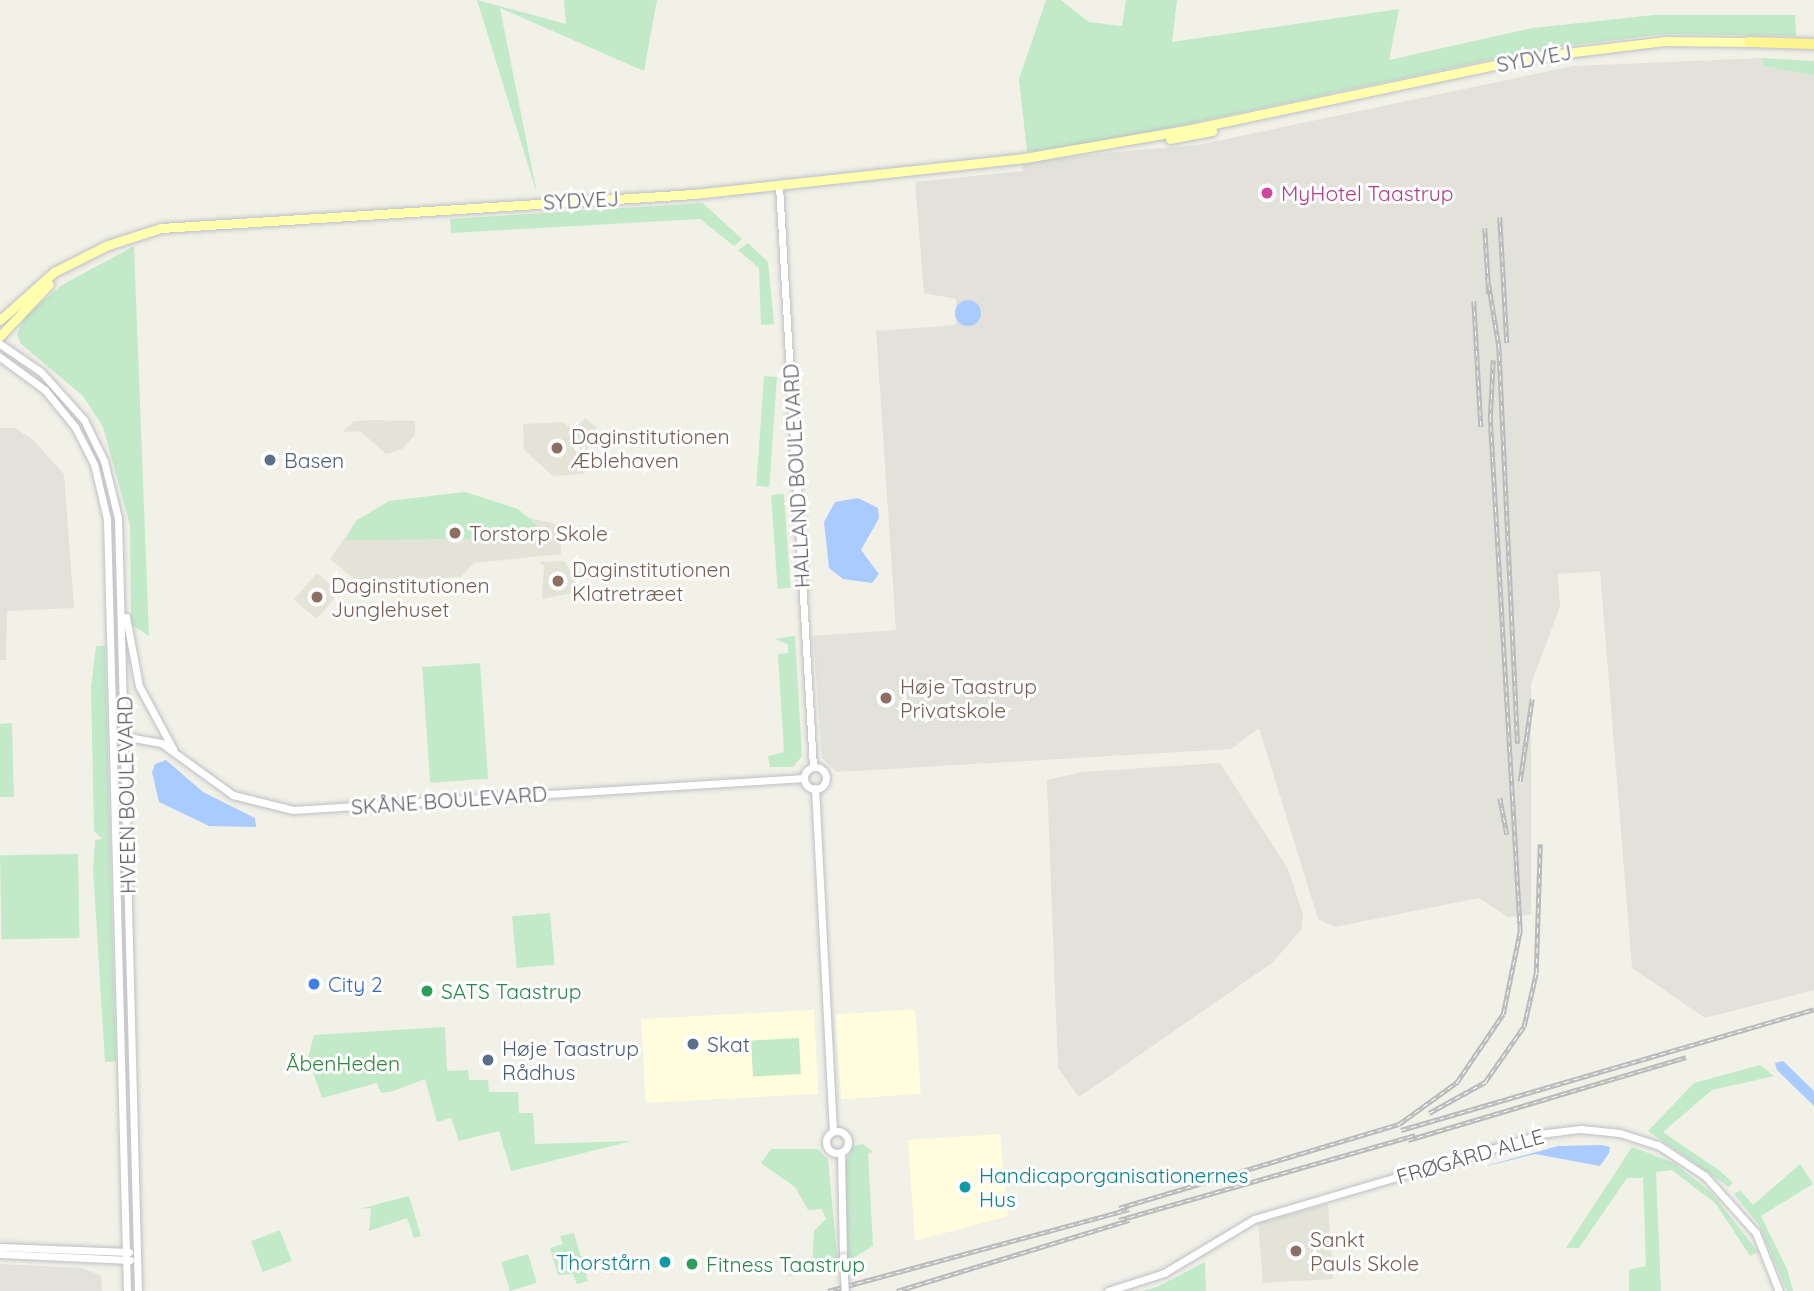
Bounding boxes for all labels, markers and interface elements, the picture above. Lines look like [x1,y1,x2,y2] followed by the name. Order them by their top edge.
[1494,39,1574,77] street label: SYDVEJ
[1281,180,1454,206] place label: MyHotel Taastrup
[542,185,620,215] street label: SYDVEJ
[1259,185,1275,201] marker: MyHotel Taastrup
[778,363,814,589] street label: HALLAND BOULEVARD
[571,423,730,473] place label: Daginstitutionen Æblehaven
[549,440,565,456] marker: Daginstitutionen Æblehaven
[284,447,344,473] place label: Basen
[262,452,278,468] marker: Basen
[469,520,608,546] place label: Torstorp Skole
[447,525,463,541] marker: Torstorp Skole
[572,556,731,606] place label: Daginstitutionen Klatretræet
[331,572,490,622] place label: Daginstitutionen Junglehuset
[550,573,566,589] marker: Daginstitutionen Klatretræet
[309,589,325,605] marker: Daginstitutionen Junglehuset
[900,673,1037,723] place label: Høje Taastrup Privatskole
[878,690,894,706] marker: Høje Taastrup Privatskole
[112,696,140,894] street label: HVEEN BOULEVARD
[350,781,548,819] street label: SKÅNE BOULEVARD
[328,971,383,997] place label: City 2
[306,976,322,992] marker: City 2
[441,978,582,1004] place label: SATS Taastrup
[419,983,435,999] marker: SATS Taastrup
[707,1031,750,1057] place label: Skat
[502,1035,639,1085] place label: Høje Taastrup Rådhus
[685,1036,701,1052] marker: Skat
[286,1050,400,1076] park label: ÅbenHeden
[480,1052,496,1068] marker: Høje Taastrup Rådhus
[1393,1123,1547,1189] street label: FRØGÅRD ALLE
[979,1162,1248,1212] place label: Handicaporganisationernes Hus
[957,1179,973,1195] marker: Handicaporganisationernes Hus
[1310,1226,1419,1276] place label: Sankt Pauls Skole
[1288,1243,1304,1259] marker: Sankt Pauls Skole
[556,1249,651,1275] place label: Thorstårn
[706,1251,865,1277] place label: Fitness Taastrup
[657,1254,673,1270] marker: Thorstårn
[684,1256,700,1272] marker: Fitness Taastrup

